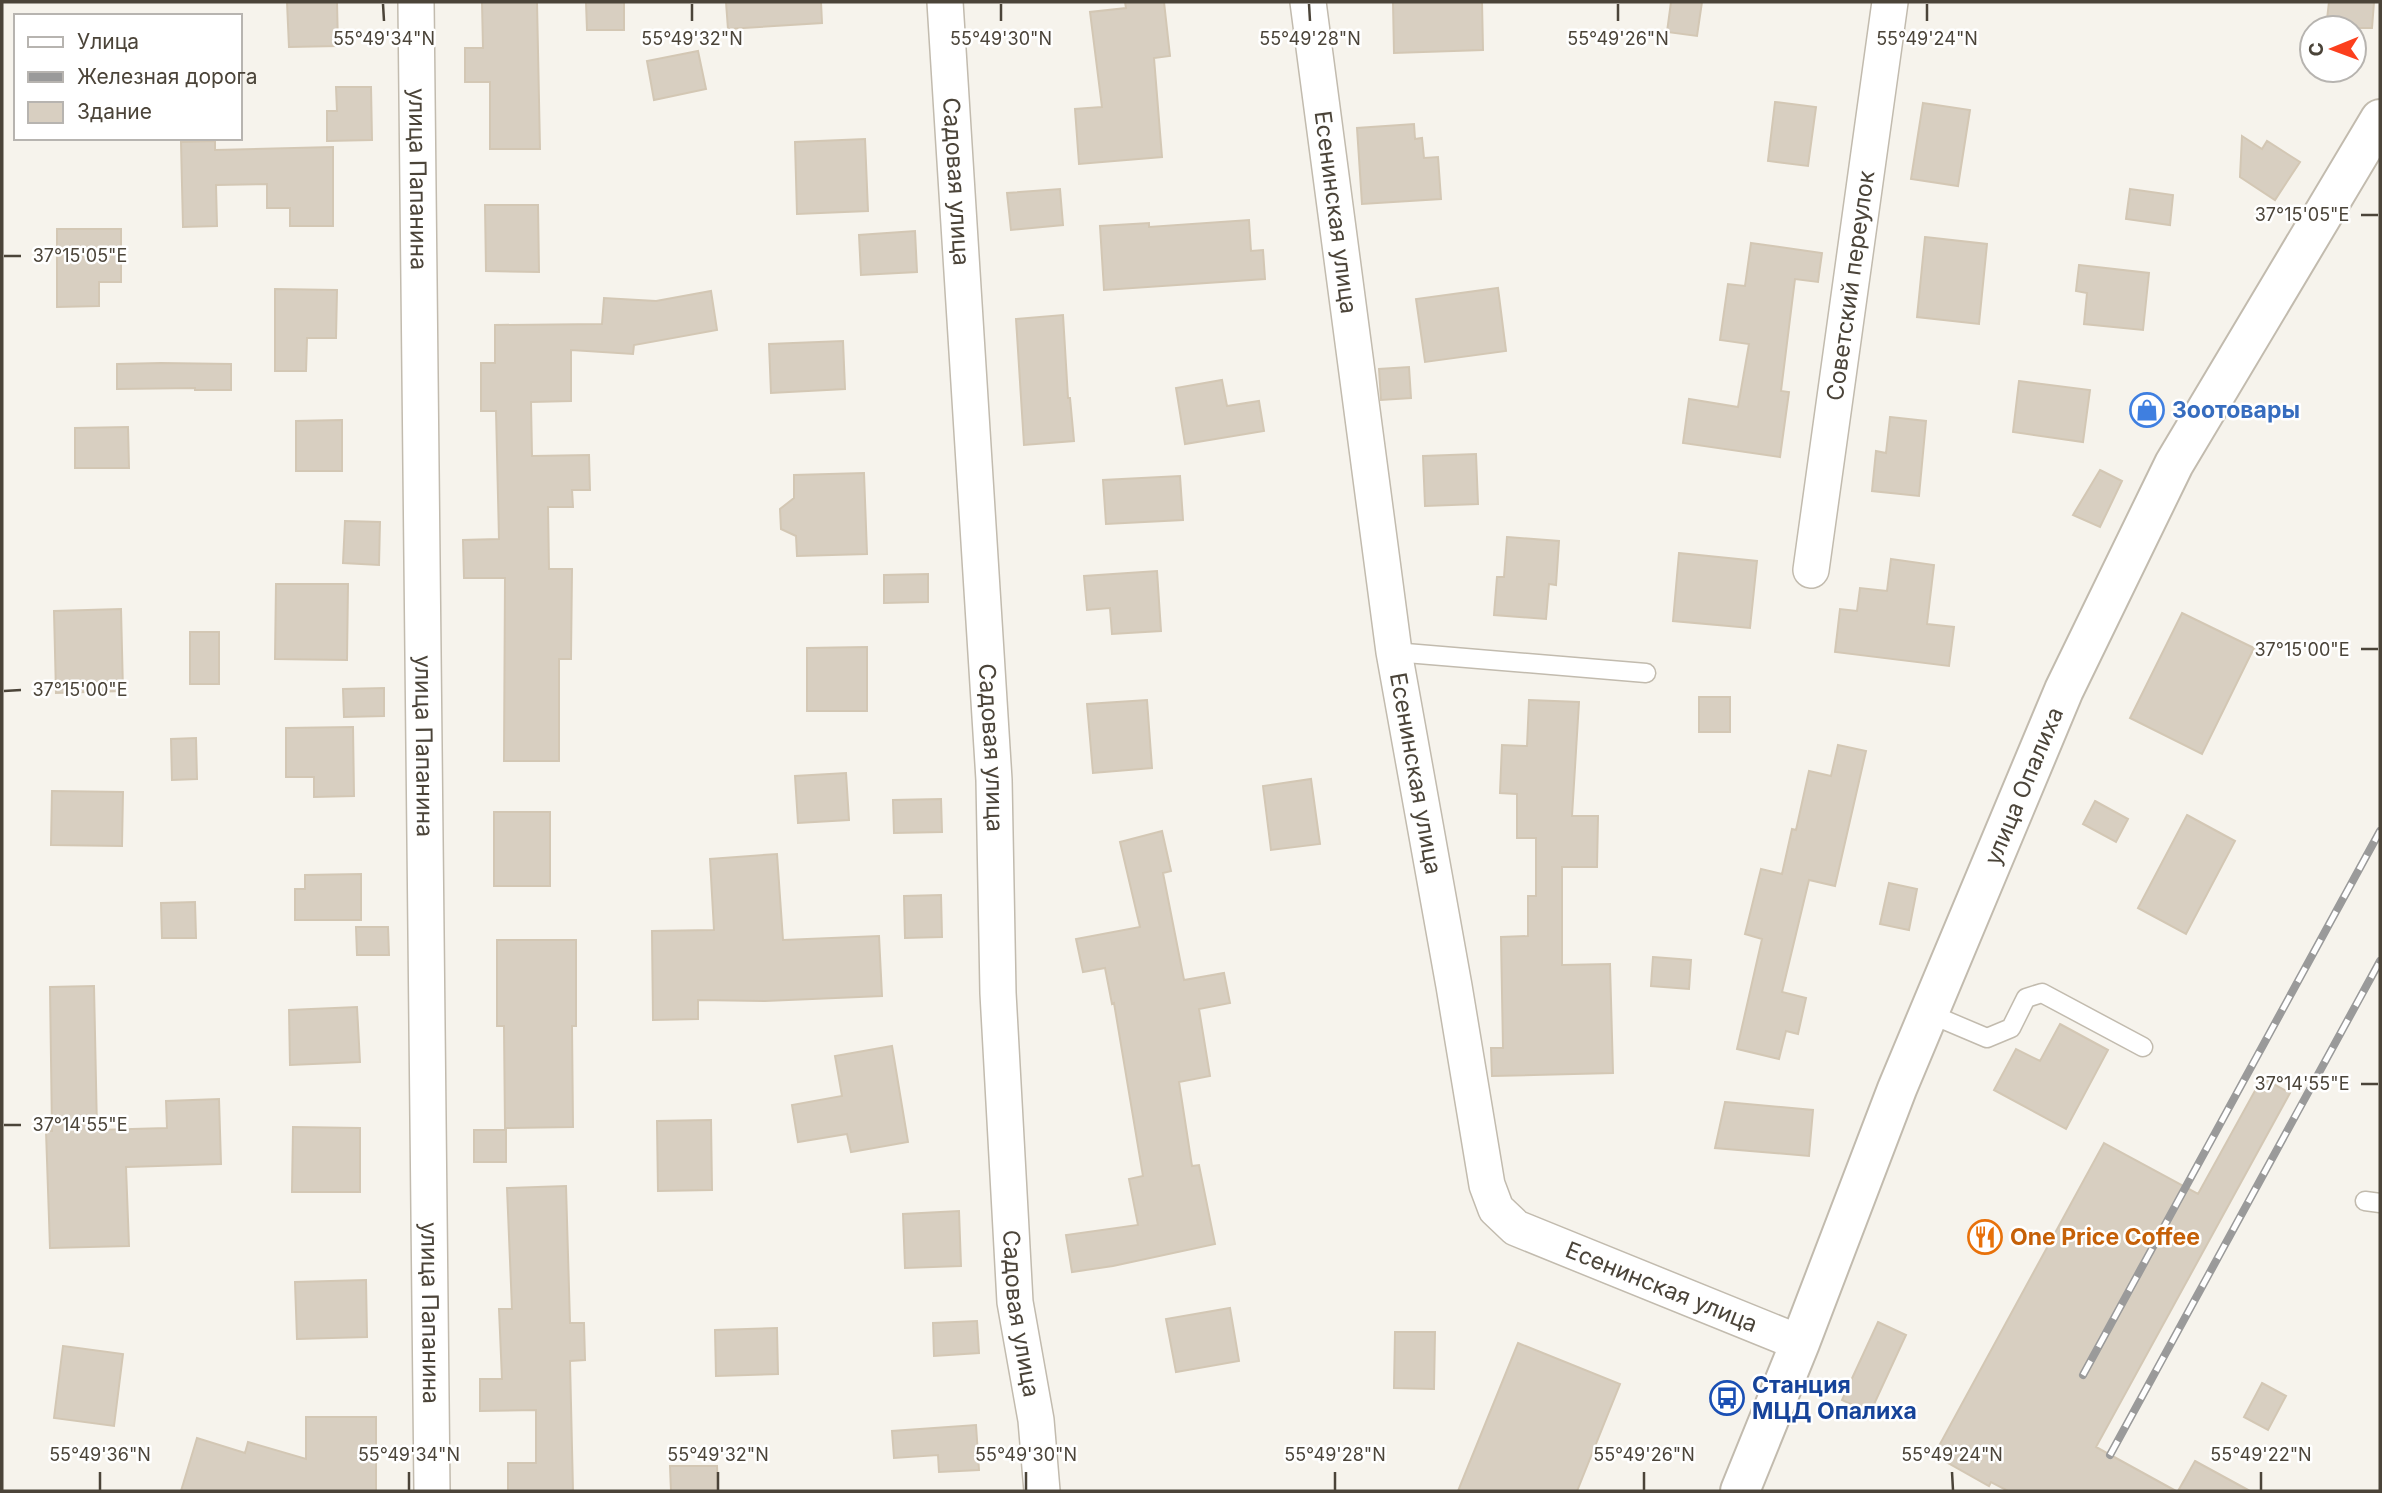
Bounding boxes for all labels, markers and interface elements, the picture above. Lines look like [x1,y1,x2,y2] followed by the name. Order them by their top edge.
[14,14,242,140] legend
[2298,14,2368,84] north arrow
[333,28,435,49] text: 55°49'34"N
[641,28,743,49] text: 55°49'32"N
[950,28,1052,49] text: 55°49'30"N
[1259,28,1361,49] text: 55°49'28"N
[1567,28,1669,49] text: 55°49'26"N
[1876,28,1978,49] text: 55°49'24"N
[77,29,139,54] text: Улица
[2305,42,2328,57] text: С
[77,64,257,89] text: Железная дорога
[403,88,433,270] street label: улица Папанина
[937,97,976,267] street label: Садовая улица
[77,99,152,124] text: Здание
[1309,109,1363,315] street label: Есенинская улица
[1821,168,1880,403] street label: Советский переулок
[2255,204,2349,225] text: 37°15'05"E
[33,245,127,266] text: 37°15'05"E
[2128,391,2166,429] shop icon: Зоотовары
[2172,396,2300,424] place label: Зоотовары
[2254,639,2350,660] text: 37°15'00"E
[409,655,439,837] street label: улица Папанина
[973,663,1009,832] street label: Садовая улица
[1384,670,1448,876] street label: Есенинская улица
[32,679,128,700] text: 37°15'00"E
[1978,703,2069,869] street label: улица Опалиха
[2255,1073,2349,1094] text: 37°14'55"E
[33,1114,127,1135] text: 37°14'55"E
[1966,1218,2004,1256] restaurant icon: One Price Coffee
[415,1222,445,1404] street label: улица Папанина
[2010,1223,2200,1251] place label: One Price Coffee
[997,1229,1046,1399] street label: Садовая улица
[1562,1236,1762,1338] street label: Есенинская улица
[1752,1371,1917,1425] place label: Станция МЦД Опалиха
[1708,1379,1746,1417] bus stop icon: Станция МЦД Опалиха
[49,1444,151,1465] text: 55°49'36"N
[358,1444,460,1465] text: 55°49'34"N
[667,1444,769,1465] text: 55°49'32"N
[975,1444,1077,1465] text: 55°49'30"N
[1284,1444,1386,1465] text: 55°49'28"N
[1593,1444,1695,1465] text: 55°49'26"N
[1901,1444,2003,1465] text: 55°49'24"N
[2210,1444,2312,1465] text: 55°49'22"N

